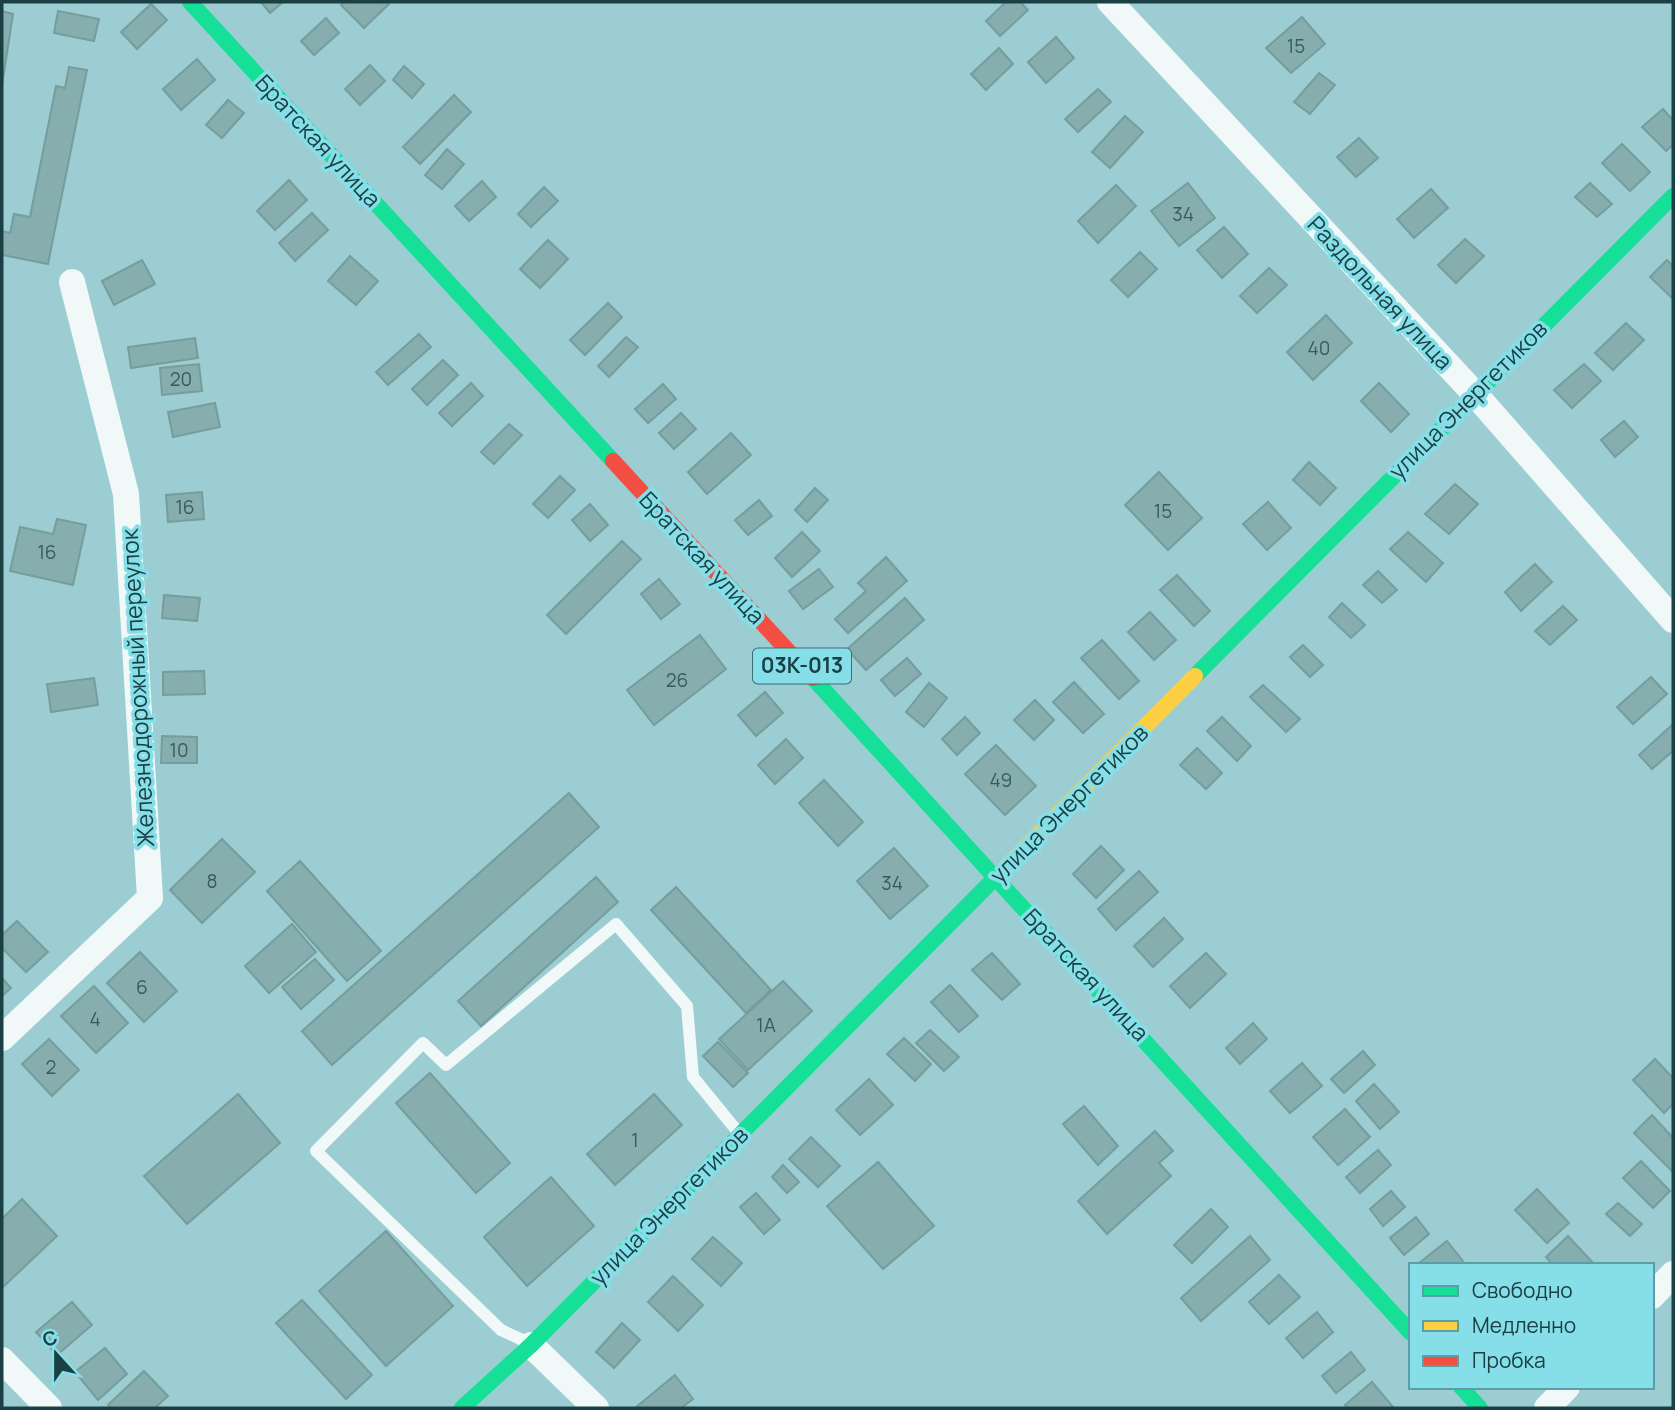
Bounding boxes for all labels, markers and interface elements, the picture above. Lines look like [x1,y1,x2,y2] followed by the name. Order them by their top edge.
[1287,33,1305,59] house number: 15
[249,67,389,214] street label: Братская улица
[1172,201,1194,227] house number: 34
[1301,208,1460,376] street label: Раздольная улица
[1381,313,1554,486] street label: улица Энергетиков
[1308,335,1330,361] house number: 40
[170,366,192,392] house number: 20
[633,484,773,631] street label: Братская улица
[175,494,195,520] house number: 16
[1154,498,1172,524] house number: 15
[113,527,161,848] street label: Железнодорожный переулок
[37,539,57,565] house number: 16
[753,648,851,684] road number: 03К-013
[666,667,688,693] house number: 26
[982,717,1155,890] street label: улица Энергетиков
[169,737,189,763] house number: 10
[990,767,1012,793] house number: 49
[206,868,218,894] house number: 8
[881,870,903,896] house number: 34
[1017,901,1157,1048] street label: Братская улица
[136,974,148,1000] house number: 6
[89,1006,101,1032] house number: 4
[756,1012,776,1038] house number: 1А
[46,1054,56,1080] house number: 2
[582,1119,755,1292] street label: улица Энергетиков
[631,1127,639,1153] house number: 1
[1409,1263,1654,1389] legend
[1472,1276,1573,1304] text: Свободно
[1472,1311,1576,1339] text: Медленно
[21,1319,91,1389] north arrow
[39,1323,61,1353] text: С
[1472,1346,1546,1374] text: Пробка

